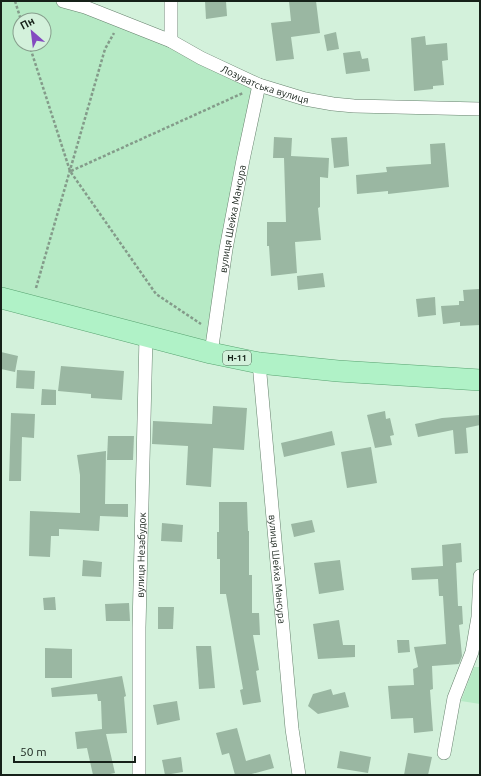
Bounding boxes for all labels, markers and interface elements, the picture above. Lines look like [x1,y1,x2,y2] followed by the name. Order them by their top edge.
[12,12,52,52] north arrow
[18,14,36,32] text: Пн
[219,63,310,105] street label: Лозуватська вулиця
[217,164,247,273] street label: вулиця Шейха Мансура
[223,351,251,365] road number: Н-11
[134,512,147,598] street label: вулиця Незабудок
[267,514,288,624] street label: вулиця Шейха Мансура
[14,738,135,764] scale bar
[20,745,47,758] text: 50 m

